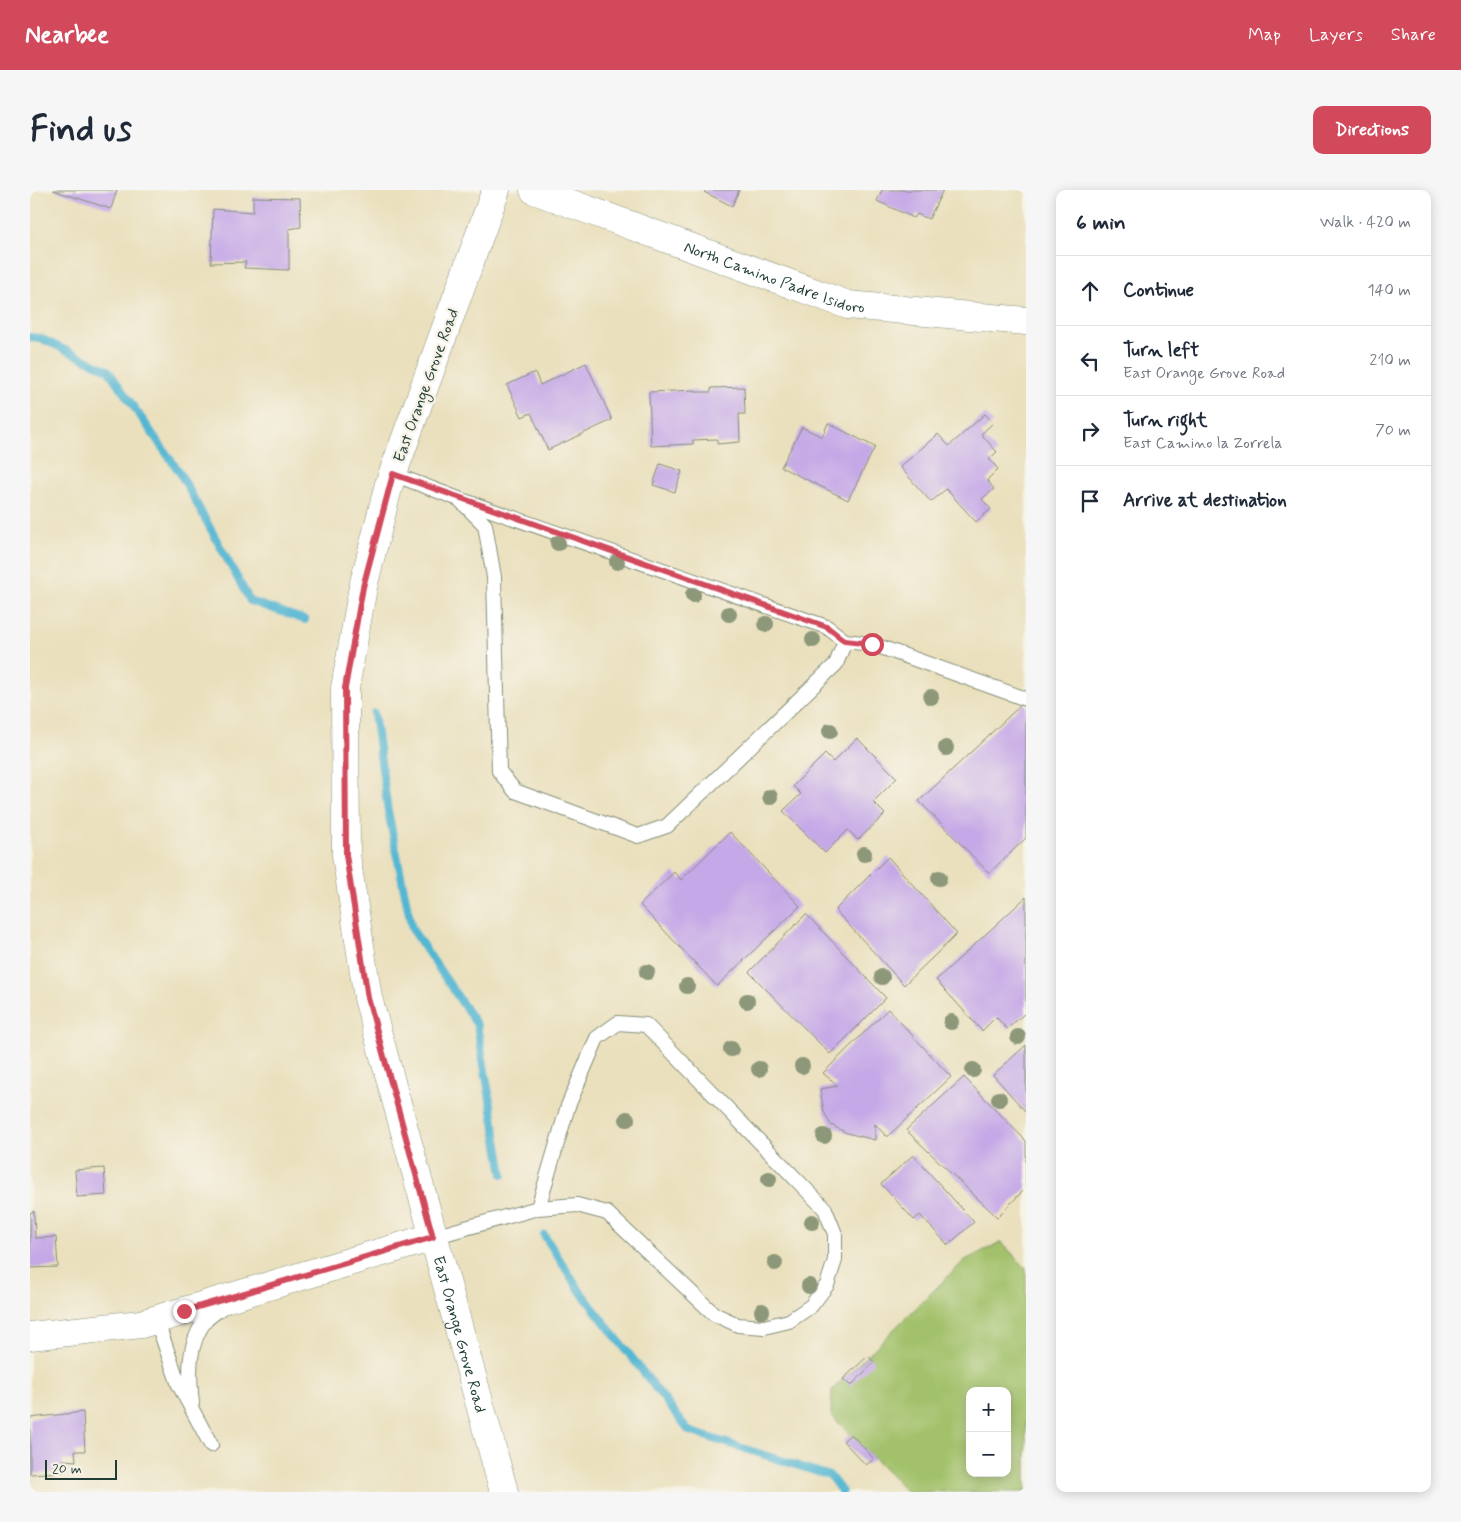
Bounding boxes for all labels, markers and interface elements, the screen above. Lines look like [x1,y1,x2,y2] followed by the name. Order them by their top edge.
[25,20,109,51] text: Nearbee
[1248,23,1281,47] text: Map
[1309,23,1363,47] text: Layers
[1391,23,1436,47] text: Share
[1313,106,1431,154] button: Directions
[30,107,132,153] text: Find us
[1076,209,1126,237] text: 6 min
[1320,212,1411,233] text: Walk · 420 m
[681,237,866,318] street label: North Camino Padre Isidoro
[1076,277,1104,305] icon: ahead
[1123,278,1194,303] text: Continue
[1367,280,1411,301] text: 140 m
[389,306,465,466] street label: East Orange Grove Road
[1123,338,1199,363] text: Turn left
[1076,347,1104,375] icon: left
[1370,350,1411,371] text: 210 m
[1123,363,1285,384] text: East Orange Grove Road
[1123,408,1207,433] text: Turn right
[1076,417,1104,445] icon: right
[1375,420,1411,441] text: 70 m
[1123,433,1283,454] text: East Camino la Zorrela
[1076,487,1104,515] icon: arrive
[1123,488,1287,513] text: Arrive at destination
[861,633,884,656] route start
[427,1254,491,1415] street label: East Orange Grove Road
[173,1300,196,1323] route end
[966,1387,1011,1477] map controls
[966,1387,1011,1432] button: +
[966,1432,1011,1477] button: −
[45,1457,118,1480] scale bar
[52,1460,82,1478] text: 20 m

